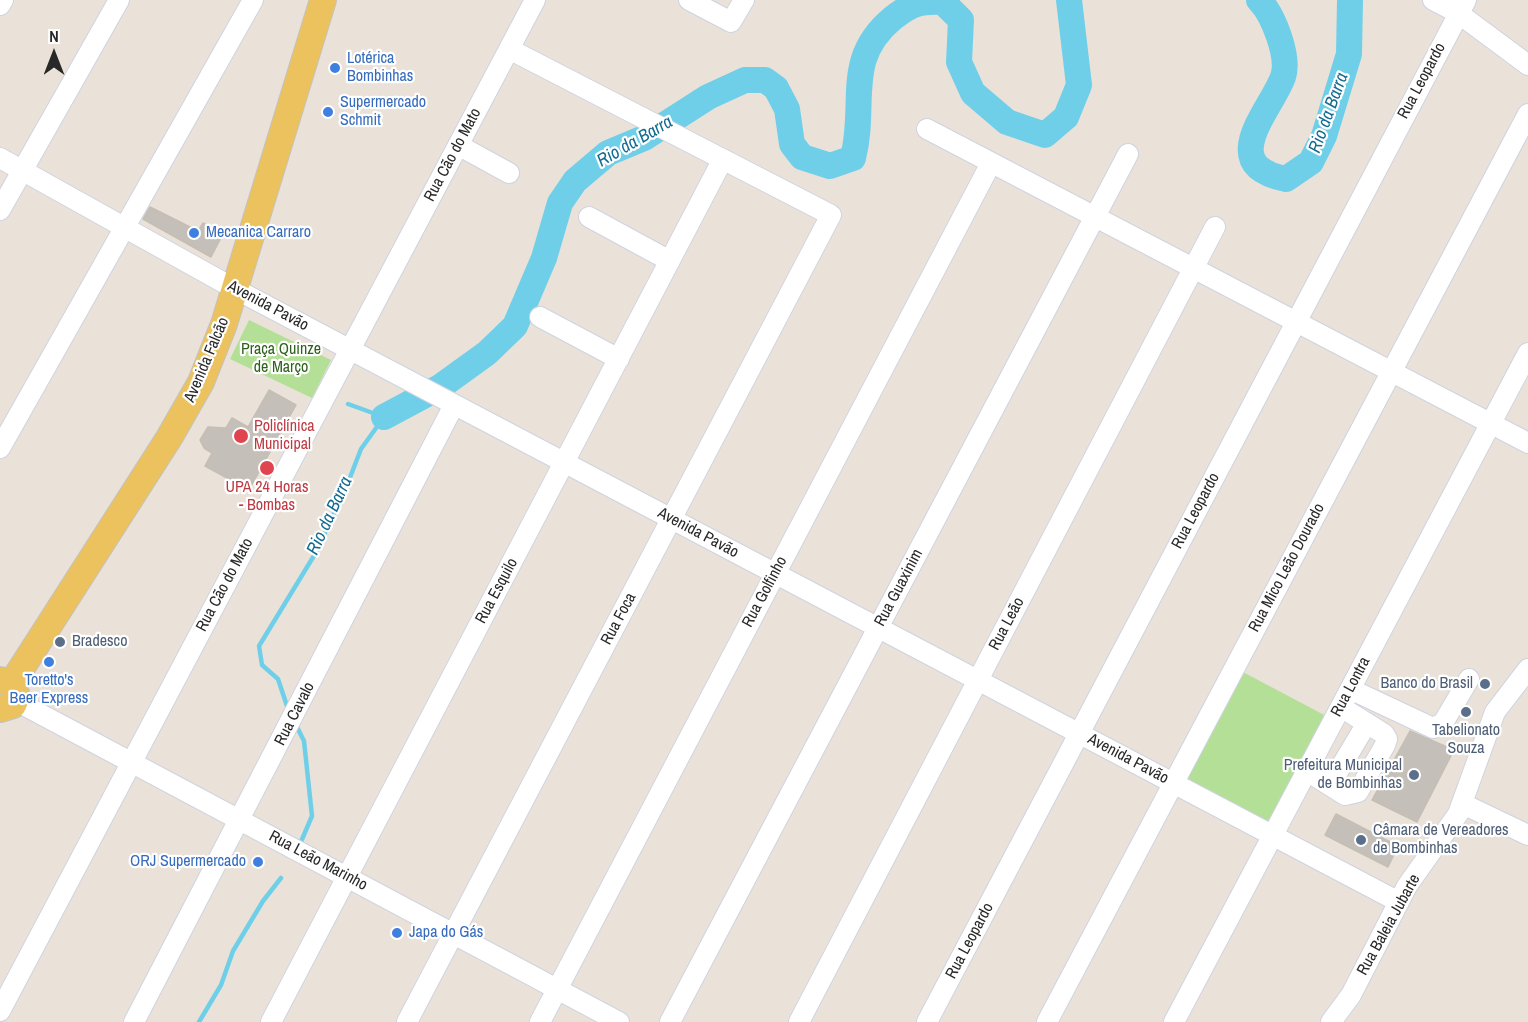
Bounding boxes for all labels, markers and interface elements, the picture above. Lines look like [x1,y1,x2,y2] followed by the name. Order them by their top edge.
[24,24,84,84] north arrow
[49,25,59,47] text: N
[1394,40,1450,122] street label: Rua Leopardo
[347,49,413,87] place label: Lotérica Bombinhas
[328,61,342,75] marker: Lotérica Bombinhas
[1305,70,1353,156] water label: Rio da Barra
[340,93,426,131] place label: Supermercado Schmit
[321,105,335,119] marker: Supermercado Schmit
[420,105,486,205] street label: Rua Cão do Mato
[593,112,677,172] water label: Rio da Barra
[206,223,311,243] place label: Mecanica Carraro
[187,226,201,240] marker: Mecanica Carraro
[224,277,312,335] street label: Avenida Pavão
[181,315,233,405] street label: Avenida Falcão
[241,340,321,378] park label: Praça Quinze de Março
[254,417,315,455] place label: Policlínica Municipal
[232,427,250,445] marker: Policlínica Municipal
[258,459,276,477] marker: UPA 24 Horas - Bombas
[1168,470,1224,552] street label: Rua Leopardo
[303,474,357,558] water label: Rio da Barra
[226,478,308,516] place label: UPA 24 Horas - Bombas
[1245,500,1329,636] street label: Rua Mico Leão Dourado
[654,504,742,562] street label: Avenida Pavão
[192,535,258,635] street label: Rua Cão do Mato
[871,546,927,630] street label: Rua Guaxinim
[738,553,792,631] street label: Rua Golfinho
[472,555,522,627] street label: Rua Esquilo
[597,590,641,648] street label: Rua Foca
[985,594,1029,654] street label: Rua Leão
[72,632,127,652] place label: Bradesco
[53,635,67,649] marker: Bradesco
[1327,654,1375,720] street label: Rua Lontra
[42,655,56,669] marker: Toretto's Beer Express
[10,671,88,709] place label: Toretto's Beer Express
[1380,674,1473,694] place label: Banco do Brasil
[1478,677,1492,691] marker: Banco do Brasil
[271,679,319,749] street label: Rua Cavalo
[1459,705,1473,719] marker: Tabelionato Souza
[1432,721,1500,759] place label: Tabelionato Souza
[1084,730,1172,788] street label: Avenida Pavão
[1284,756,1402,794] place label: Prefeitura Municipal de Bombinhas
[1407,768,1421,782] marker: Prefeitura Municipal de Bombinhas
[1373,821,1509,859] place label: Câmara de Vereadores de Bombinhas
[266,827,370,895] street label: Rua Leão Marinho
[1354,833,1368,847] marker: Câmara de Vereadores de Bombinhas
[130,852,246,872] place label: ORJ Supermercado
[251,855,265,869] marker: ORJ Supermercado
[1353,871,1425,979] street label: Rua Baleia Jubarte
[942,900,998,982] street label: Rua Leopardo
[409,923,483,943] place label: Japa do Gás
[390,926,404,940] marker: Japa do Gás

